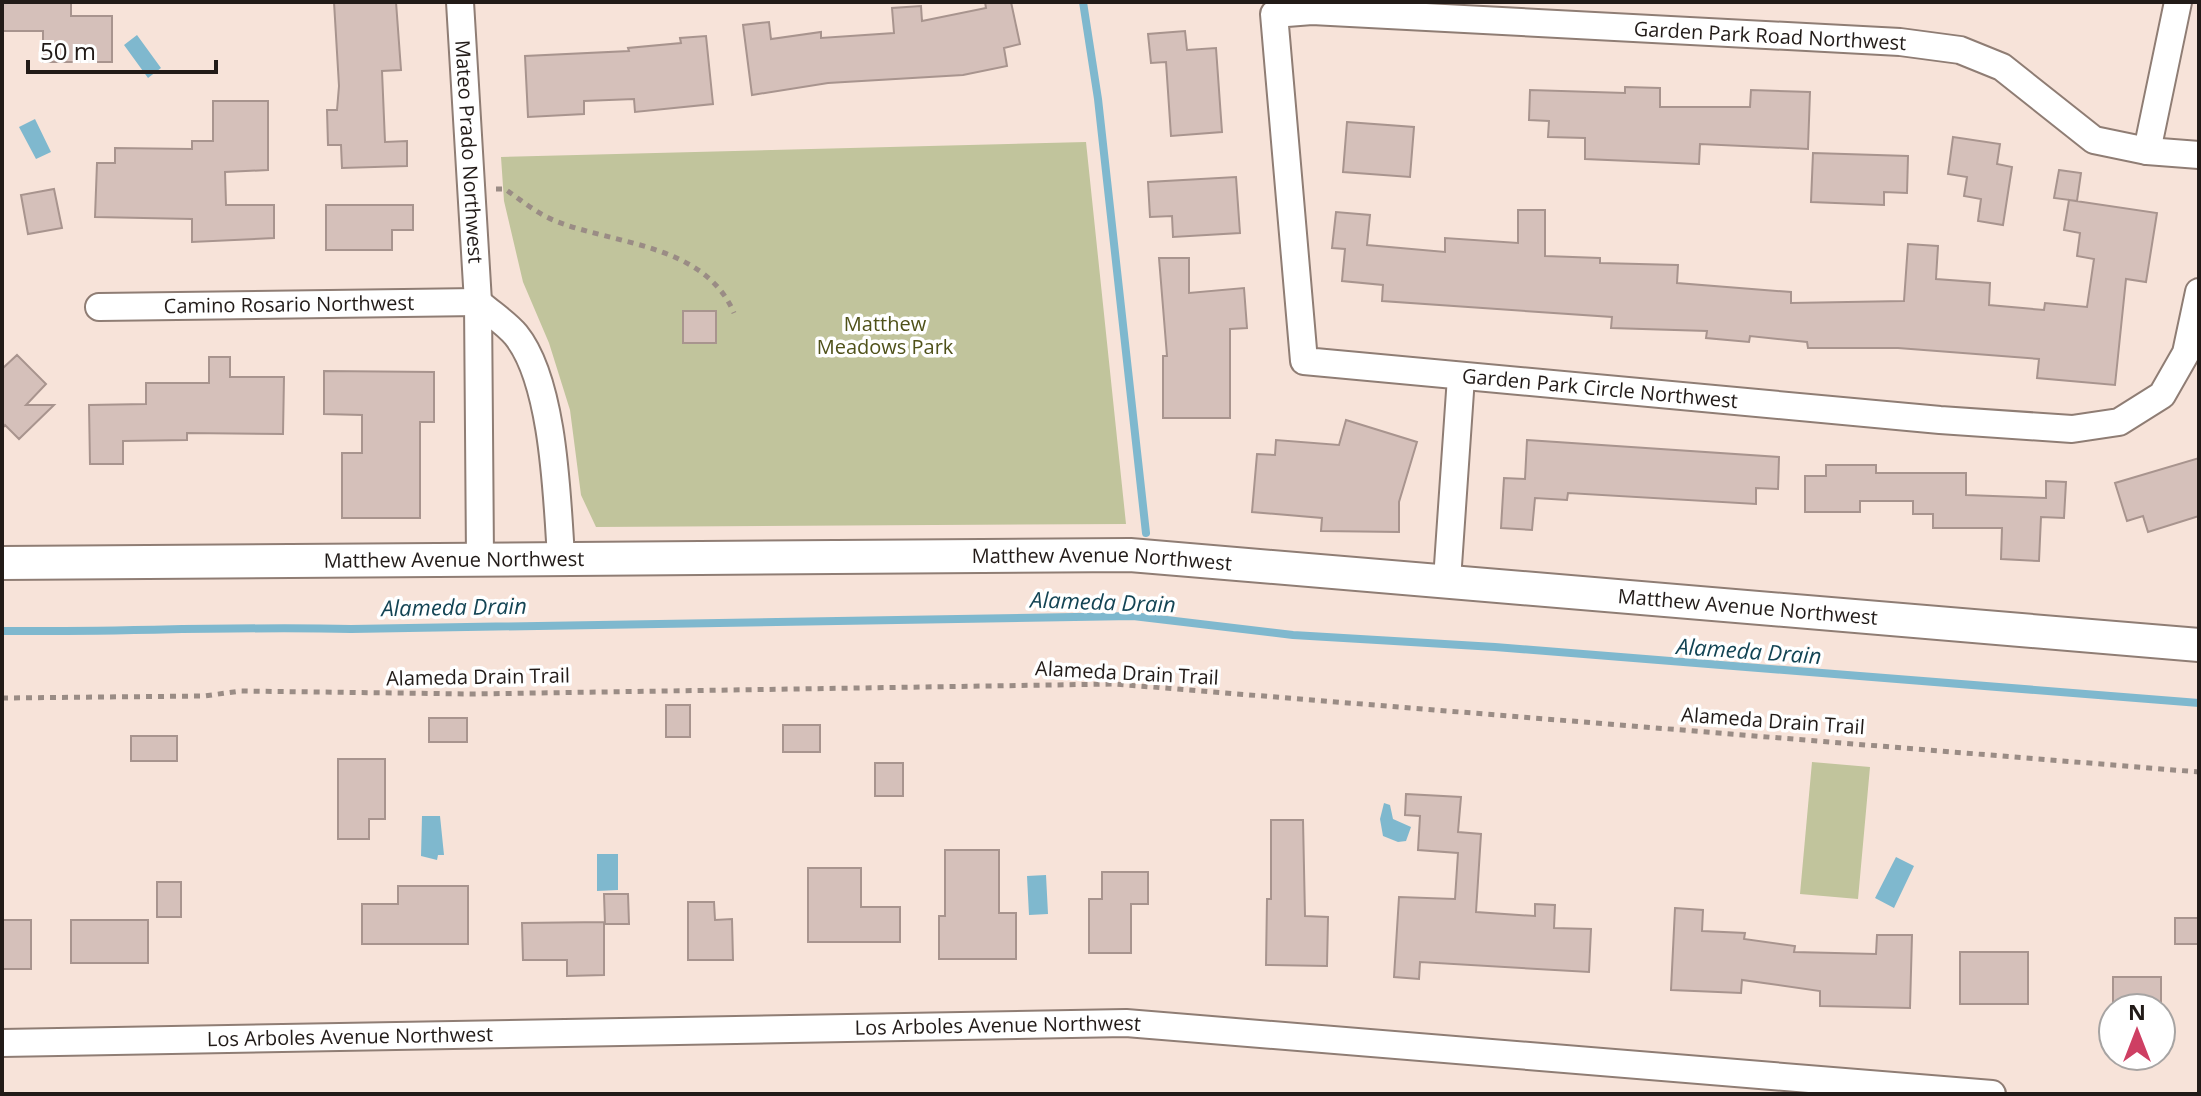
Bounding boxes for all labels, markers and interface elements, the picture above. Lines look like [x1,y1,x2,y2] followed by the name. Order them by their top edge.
[1633,15,1907,56] street label: Garden Park Road Northwest
[28,24,216,74] scale bar
[40,34,96,67] text: 50 m
[449,39,490,264] street label: Mateo Prado Northwest
[164,289,414,319] street label: Camino Rosario Northwest
[817,310,954,360] park label: Matthew Meadows Park
[1461,362,1739,414] street label: Garden Park Circle Northwest
[972,541,1233,577] street label: Matthew Avenue Northwest
[324,545,584,574] street label: Matthew Avenue Northwest
[1617,582,1879,631] street label: Matthew Avenue Northwest
[1028,583,1176,619] water label: Alameda Drain
[379,590,527,622] water label: Alameda Drain
[1674,630,1823,670] water label: Alameda Drain
[1035,654,1220,691] street label: Alameda Drain Trail
[386,661,570,692] street label: Alameda Drain Trail
[1680,701,1866,740] street label: Alameda Drain Trail
[2097,992,2177,1072] north arrow
[2128,996,2146,1026] text: N
[854,1009,1142,1041] street label: Los Arboles Avenue Northwest
[207,1020,493,1052] street label: Los Arboles Avenue Northwest

